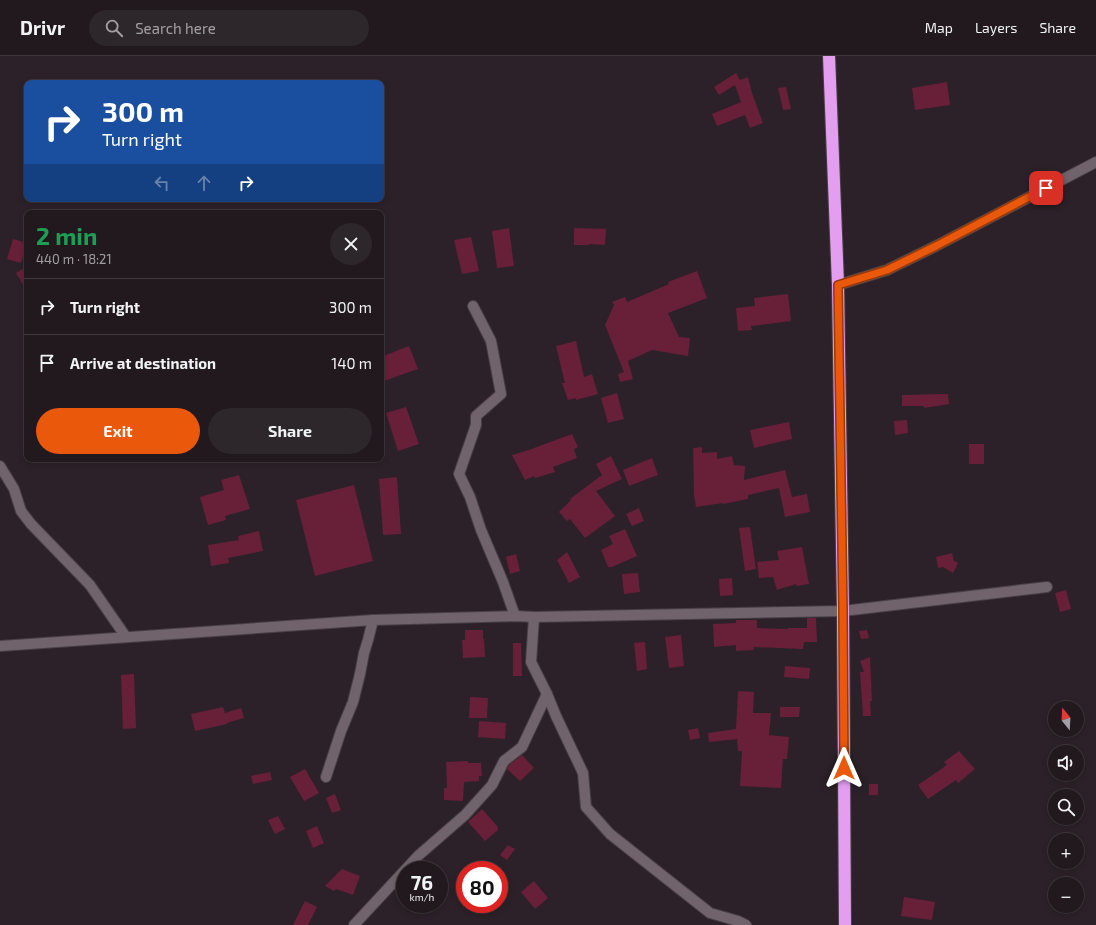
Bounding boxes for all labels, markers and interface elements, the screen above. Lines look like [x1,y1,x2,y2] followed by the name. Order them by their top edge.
[89,10,369,46] search box
[20,16,65,39] text: Drivr
[103,17,125,39] icon: search
[135,19,216,37] text: Search here
[925,19,953,36] text: Map
[975,19,1017,36] text: Layers
[1039,19,1076,36] text: Share
[102,94,184,128] text: 300 m
[36,96,88,148] icon: right
[102,128,182,150] text: Turn right
[1029,171,1063,205] pin
[151,172,173,194] icon: left
[193,172,215,194] icon: ahead
[235,172,257,194] icon: right
[1035,177,1057,199] icon: arrive
[36,221,97,250] text: 2 min
[330,223,372,265] button: close
[36,251,112,267] text: 440 m · 18:21
[36,296,58,318] icon: right
[70,298,140,316] text: Turn right
[329,298,372,316] text: 300 m
[36,352,58,374] icon: arrive
[70,354,216,372] text: Arrive at destination
[331,354,372,372] text: 140 m
[36,408,200,454] button: Exit
[208,408,372,454] button: Share
[1048,701,1084,737] north arrow
[1048,701,1084,913] map controls
[1048,745,1084,781] button: sound
[823,747,865,789] position arrow
[1048,789,1084,825] button: search
[1048,833,1084,869] button: +
[456,861,508,913] speed limit sign: 80
[411,870,433,894] text: 76
[1048,877,1084,913] button: −
[410,891,434,903] text: km/h

